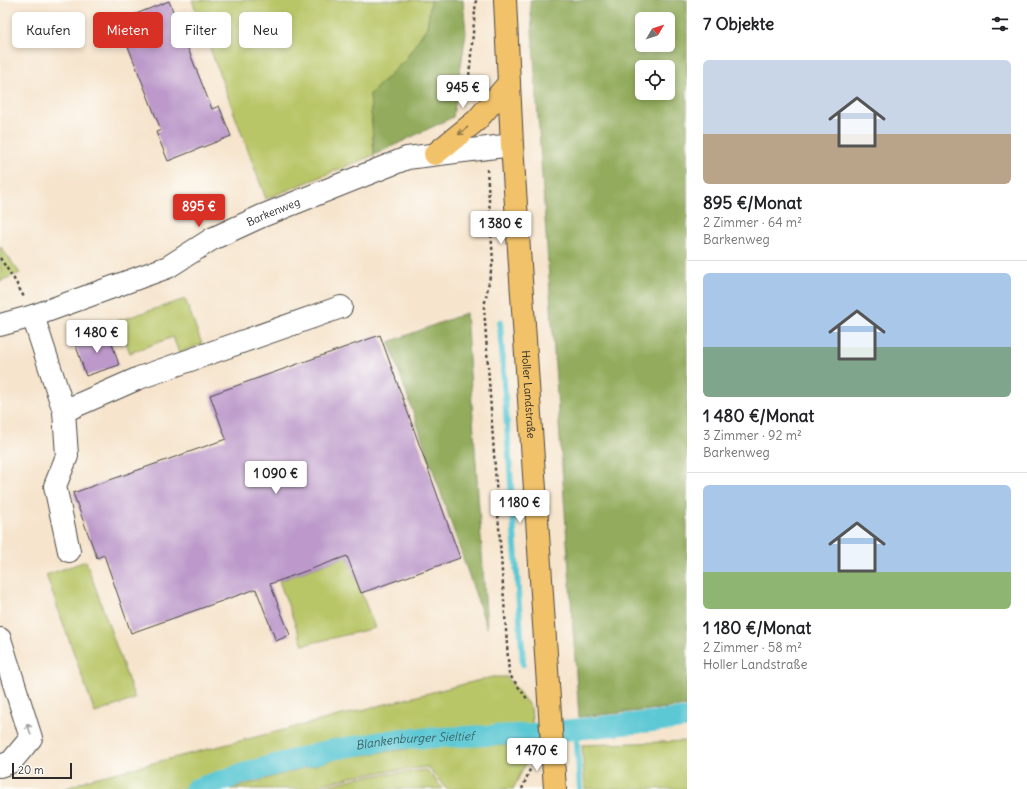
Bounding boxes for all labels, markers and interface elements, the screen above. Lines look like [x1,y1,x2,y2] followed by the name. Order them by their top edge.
[12,12,85,48] chip: Kaufen
[93,12,163,48] chip: Mieten
[171,12,231,48] chip: Filter
[239,12,292,48] chip: Neu
[635,12,675,52] north arrow
[635,12,675,100] map controls
[703,13,774,35] text: 7 Objekte
[989,13,1011,35] icon: filters
[635,60,675,100] button: locate
[435,75,491,109] pin: 945 €
[446,79,480,96] text: 945 €
[821,86,893,158] icon: home
[457,127,468,136] one-way arrow
[703,192,802,214] text: 895 €/Monat
[171,194,227,228] pin: 895 €
[244,195,302,229] street label: Barkenweg
[182,198,216,215] text: 895 €
[464,211,538,245] pin: 1 380 €
[703,214,802,231] text: 2 Zimmer · 64 m²
[479,215,523,232] text: 1 380 €
[703,231,770,248] text: Barkenweg
[821,299,893,371] icon: home
[60,320,134,354] pin: 1 480 €
[75,324,119,341] text: 1 480 €
[519,350,539,439] street label: Holler Landstraße
[703,405,814,427] text: 1 480 €/Monat
[703,427,802,444] text: 3 Zimmer · 92 m²
[703,444,770,461] text: Barkenweg
[239,461,313,495] pin: 1 090 €
[254,465,298,482] text: 1 090 €
[483,490,557,524] pin: 1 180 €
[500,494,540,511] text: 1 180 €
[821,511,893,583] icon: home
[703,617,811,639] text: 1 180 €/Monat
[703,639,802,656] text: 2 Zimmer · 58 m²
[703,656,807,673] text: Holler Landstraße
[24,723,32,735] one-way arrow
[354,728,477,753] water label: Blankenburger Sieltief
[500,738,574,772] pin: 1 470 €
[516,742,558,759] text: 1 470 €
[12,761,72,780] scale bar
[18,763,44,777] text: 20 m

